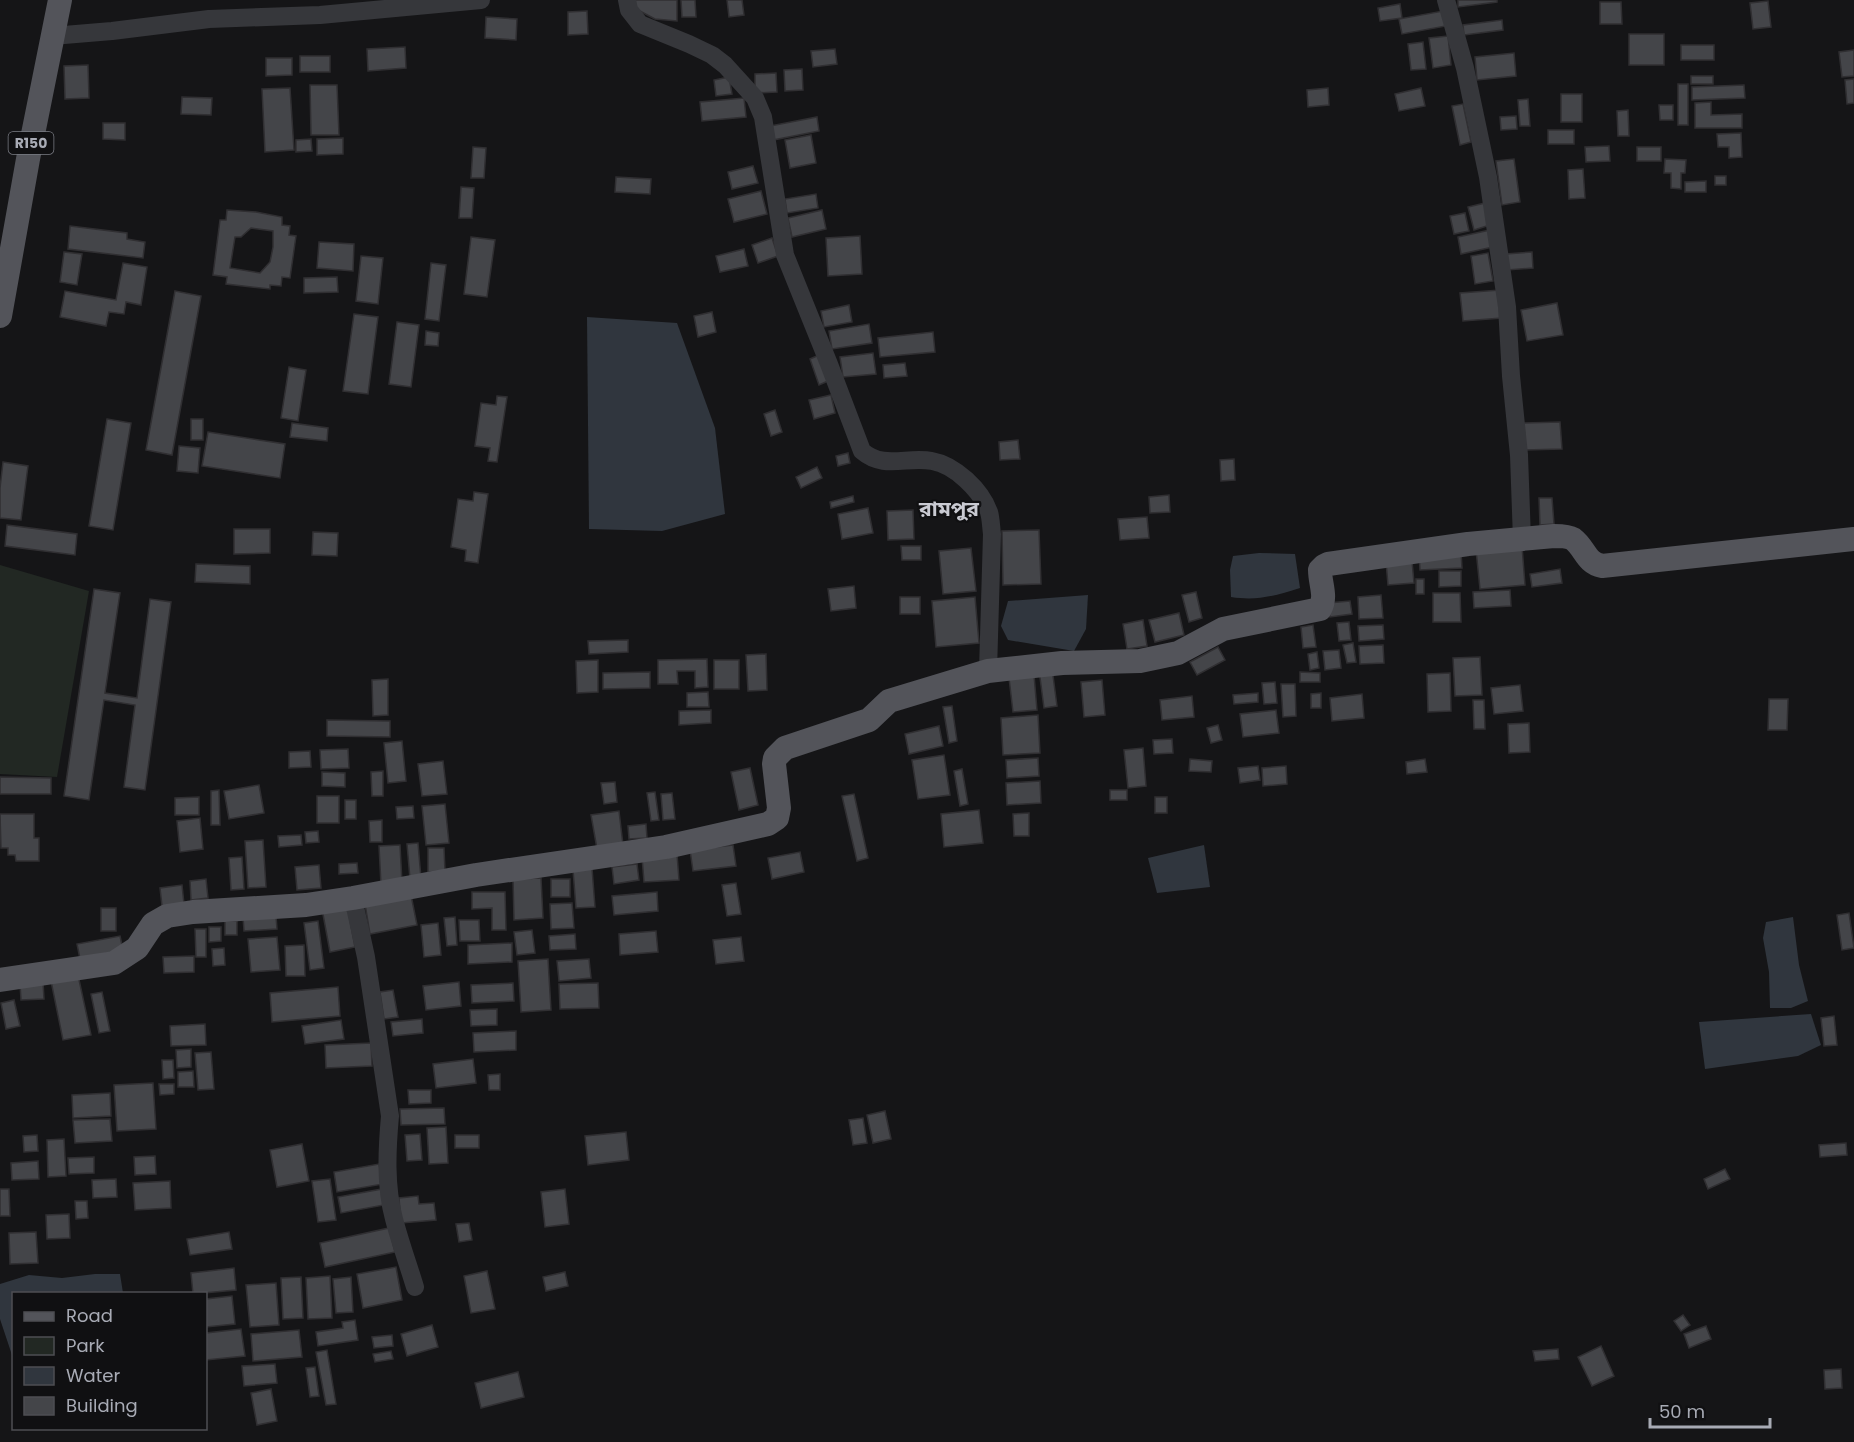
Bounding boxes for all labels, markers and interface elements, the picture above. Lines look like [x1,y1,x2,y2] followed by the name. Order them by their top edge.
[9,132,54,154] road number: R150
[918,494,979,523] district label: রামপুর
[12,1292,207,1430] legend
[66,1303,113,1328] text: Road
[66,1333,105,1358] text: Park
[66,1363,120,1388] text: Water
[1650,1391,1770,1429] scale bar
[66,1393,138,1418] text: Building
[1659,1399,1705,1424] text: 50 m

